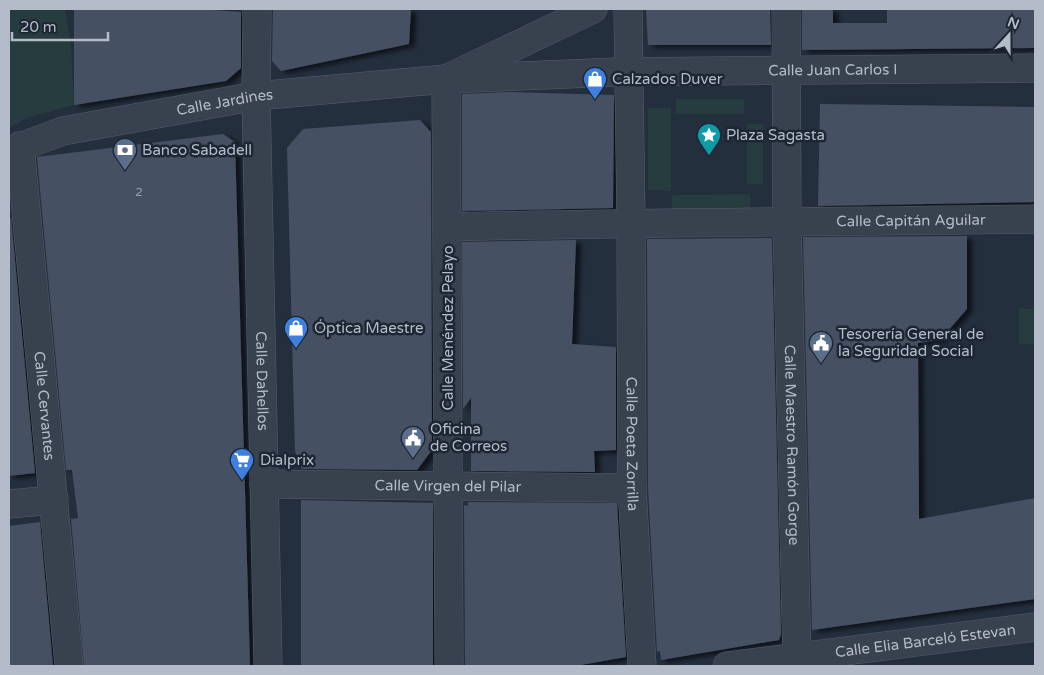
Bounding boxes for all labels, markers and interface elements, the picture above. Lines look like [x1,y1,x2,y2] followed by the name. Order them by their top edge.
[12,10,109,42] scale bar
[984,10,1034,60] north arrow
[1005,13,1022,33] text: N
[20,18,57,36] text: 20 m
[768,60,898,80] street label: Calle Juan Carlos I
[582,66,608,100] shop icon: Calzados Duver
[612,70,723,88] place label: Calzados Duver
[175,86,274,119] street label: Calle Jardines
[696,122,722,156] place icon: Plaza Sagasta
[726,126,825,144] place label: Plaza Sagasta
[112,137,138,171] bank icon: Banco Sabadell
[142,141,252,159] place label: Banco Sabadell
[135,185,143,199] house number: 2
[836,211,986,230] street label: Calle Capitán Aguilar
[439,245,457,411] street label: Calle Menéndez Pelayo
[283,315,309,349] shop icon: Óptica Maestre
[314,319,424,337] place label: Óptica Maestre
[838,325,984,360] place label: Tesorería General de la Seguridad Social
[808,330,834,364] public building icon: Tesorería General de la Seguridad Social
[252,331,272,431] street label: Calle Dahellos
[781,344,803,545] street label: Calle Maestro Ramón Gorge
[30,350,59,461] street label: Calle Cervantes
[623,377,642,512] street label: Calle Poeta Zorrilla
[430,420,507,455] place label: Oficina de Correos
[400,425,426,459] public building icon: Oficina de Correos
[229,447,255,481] supermarket icon: Dialprix
[260,451,314,469] place label: Dialprix
[375,476,522,496] street label: Calle Virgen del Pilar
[834,621,1017,661] street label: Calle Elia Barceló Estevan

